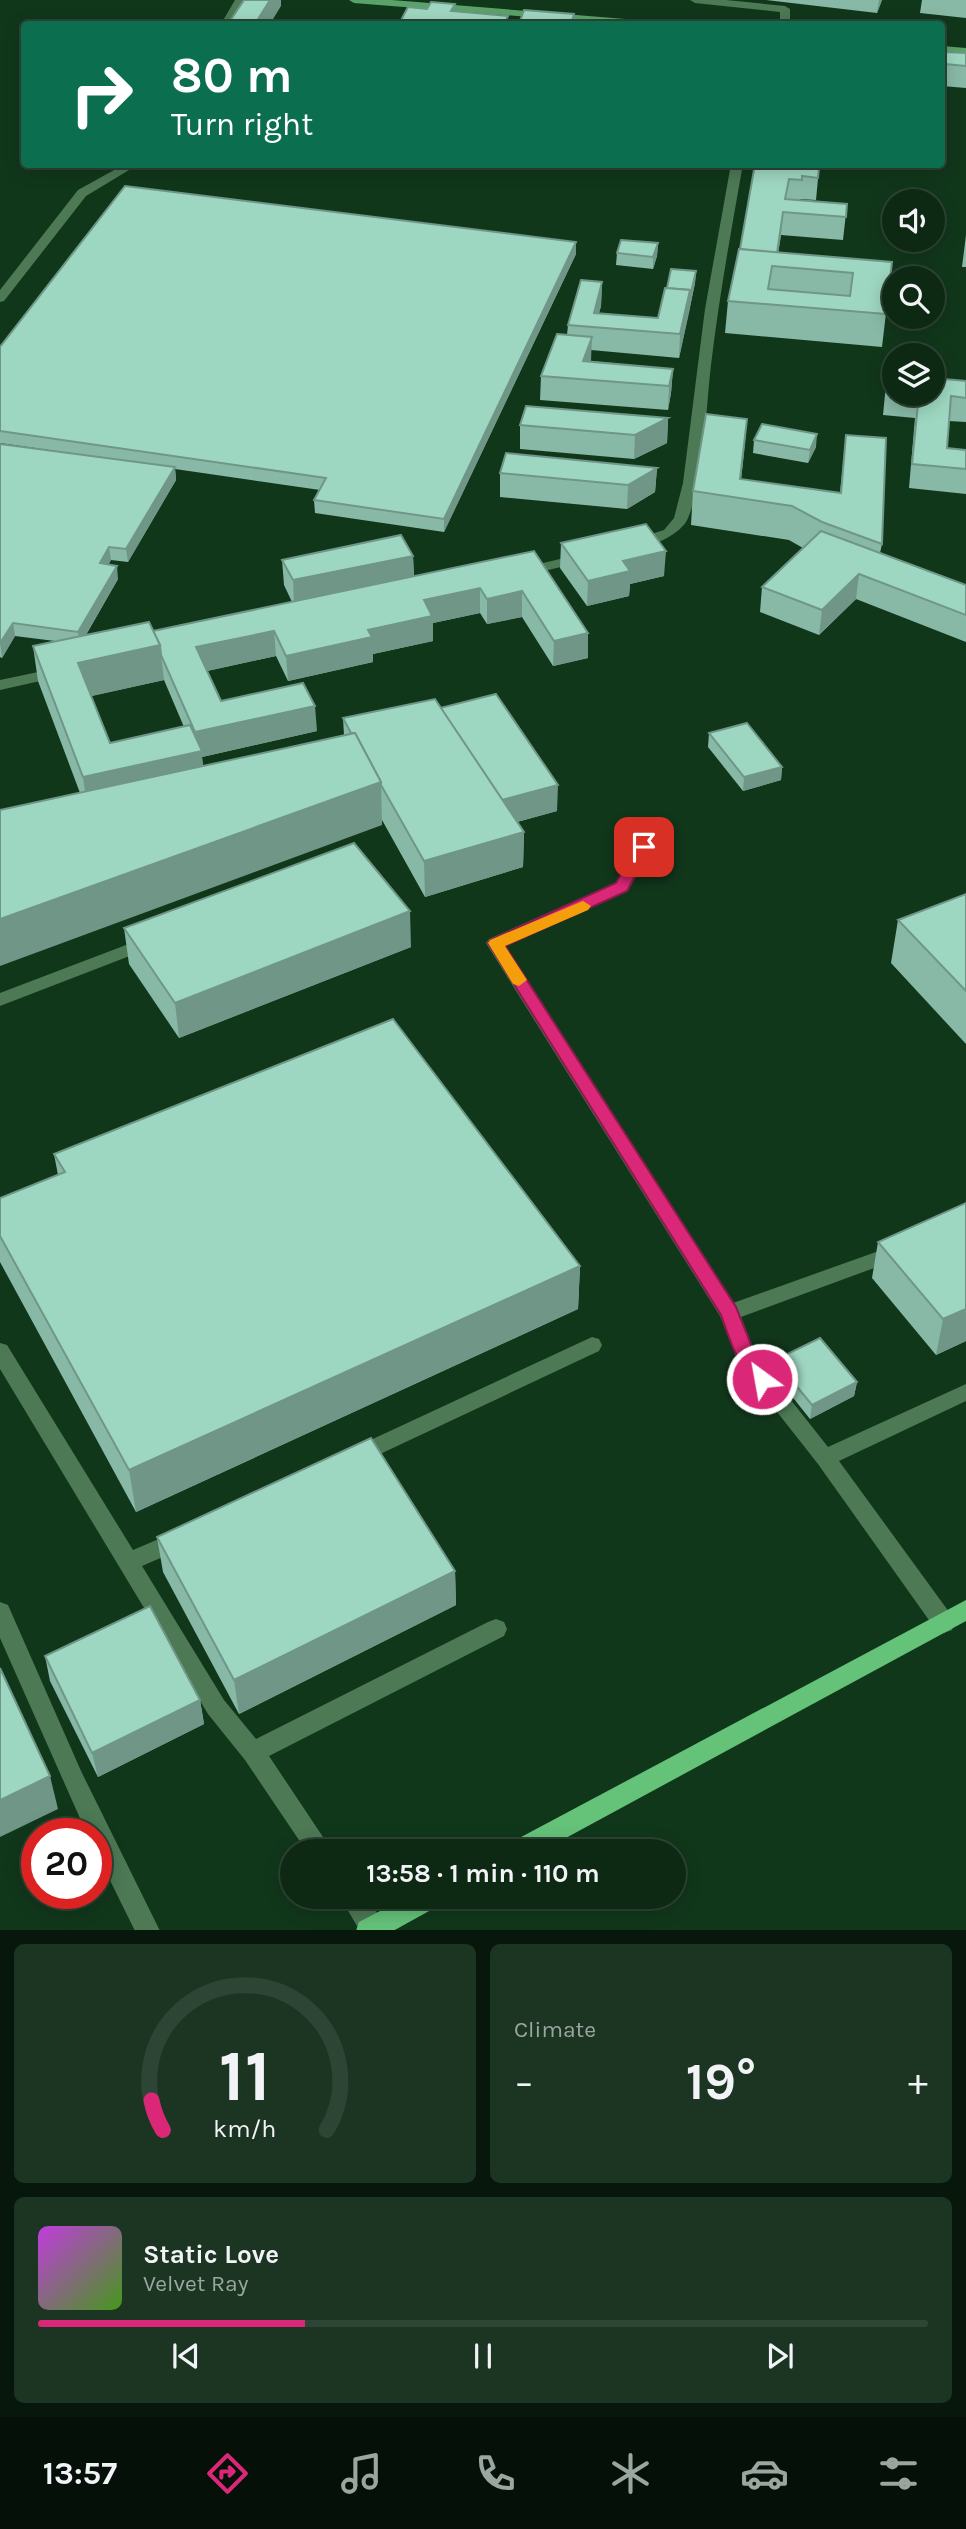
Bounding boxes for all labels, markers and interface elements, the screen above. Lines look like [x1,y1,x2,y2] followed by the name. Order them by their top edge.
[171,47,293,104] text: 80 m
[56,49,147,140] icon: right
[171,106,313,143] text: Turn right
[882,189,945,406] map controls
[882,189,945,252] button: sound
[882,266,945,329] button: search
[882,343,945,406] button: layers
[614,817,674,877] pin
[625,828,663,866] icon: arrive
[725,1342,799,1416] position arrow
[21,1818,112,1909] speed limit sign: 20
[366,1858,600,1889] text: 13:58 · 1 min · 110 m
[514,2016,596,2043] text: Climate
[219,2033,271,2118] text: 11
[686,2051,756,2112] text: 19°
[514,2060,534,2105] text: −
[908,2060,928,2105] text: +
[213,2113,277,2142] text: km/h
[143,2239,279,2270] text: Static Love
[143,2270,248,2297] text: Velvet Ray
[167,2337,205,2375] icon: previous
[464,2337,502,2375] icon: pause
[761,2337,799,2375] icon: next
[203,2449,252,2498] icon: directions
[337,2449,386,2498] icon: music
[471,2449,520,2498] icon: phone
[606,2449,655,2498] icon: climate
[740,2449,789,2498] icon: car
[874,2449,923,2498] icon: filters
[43,2455,117,2492] text: 13:57

